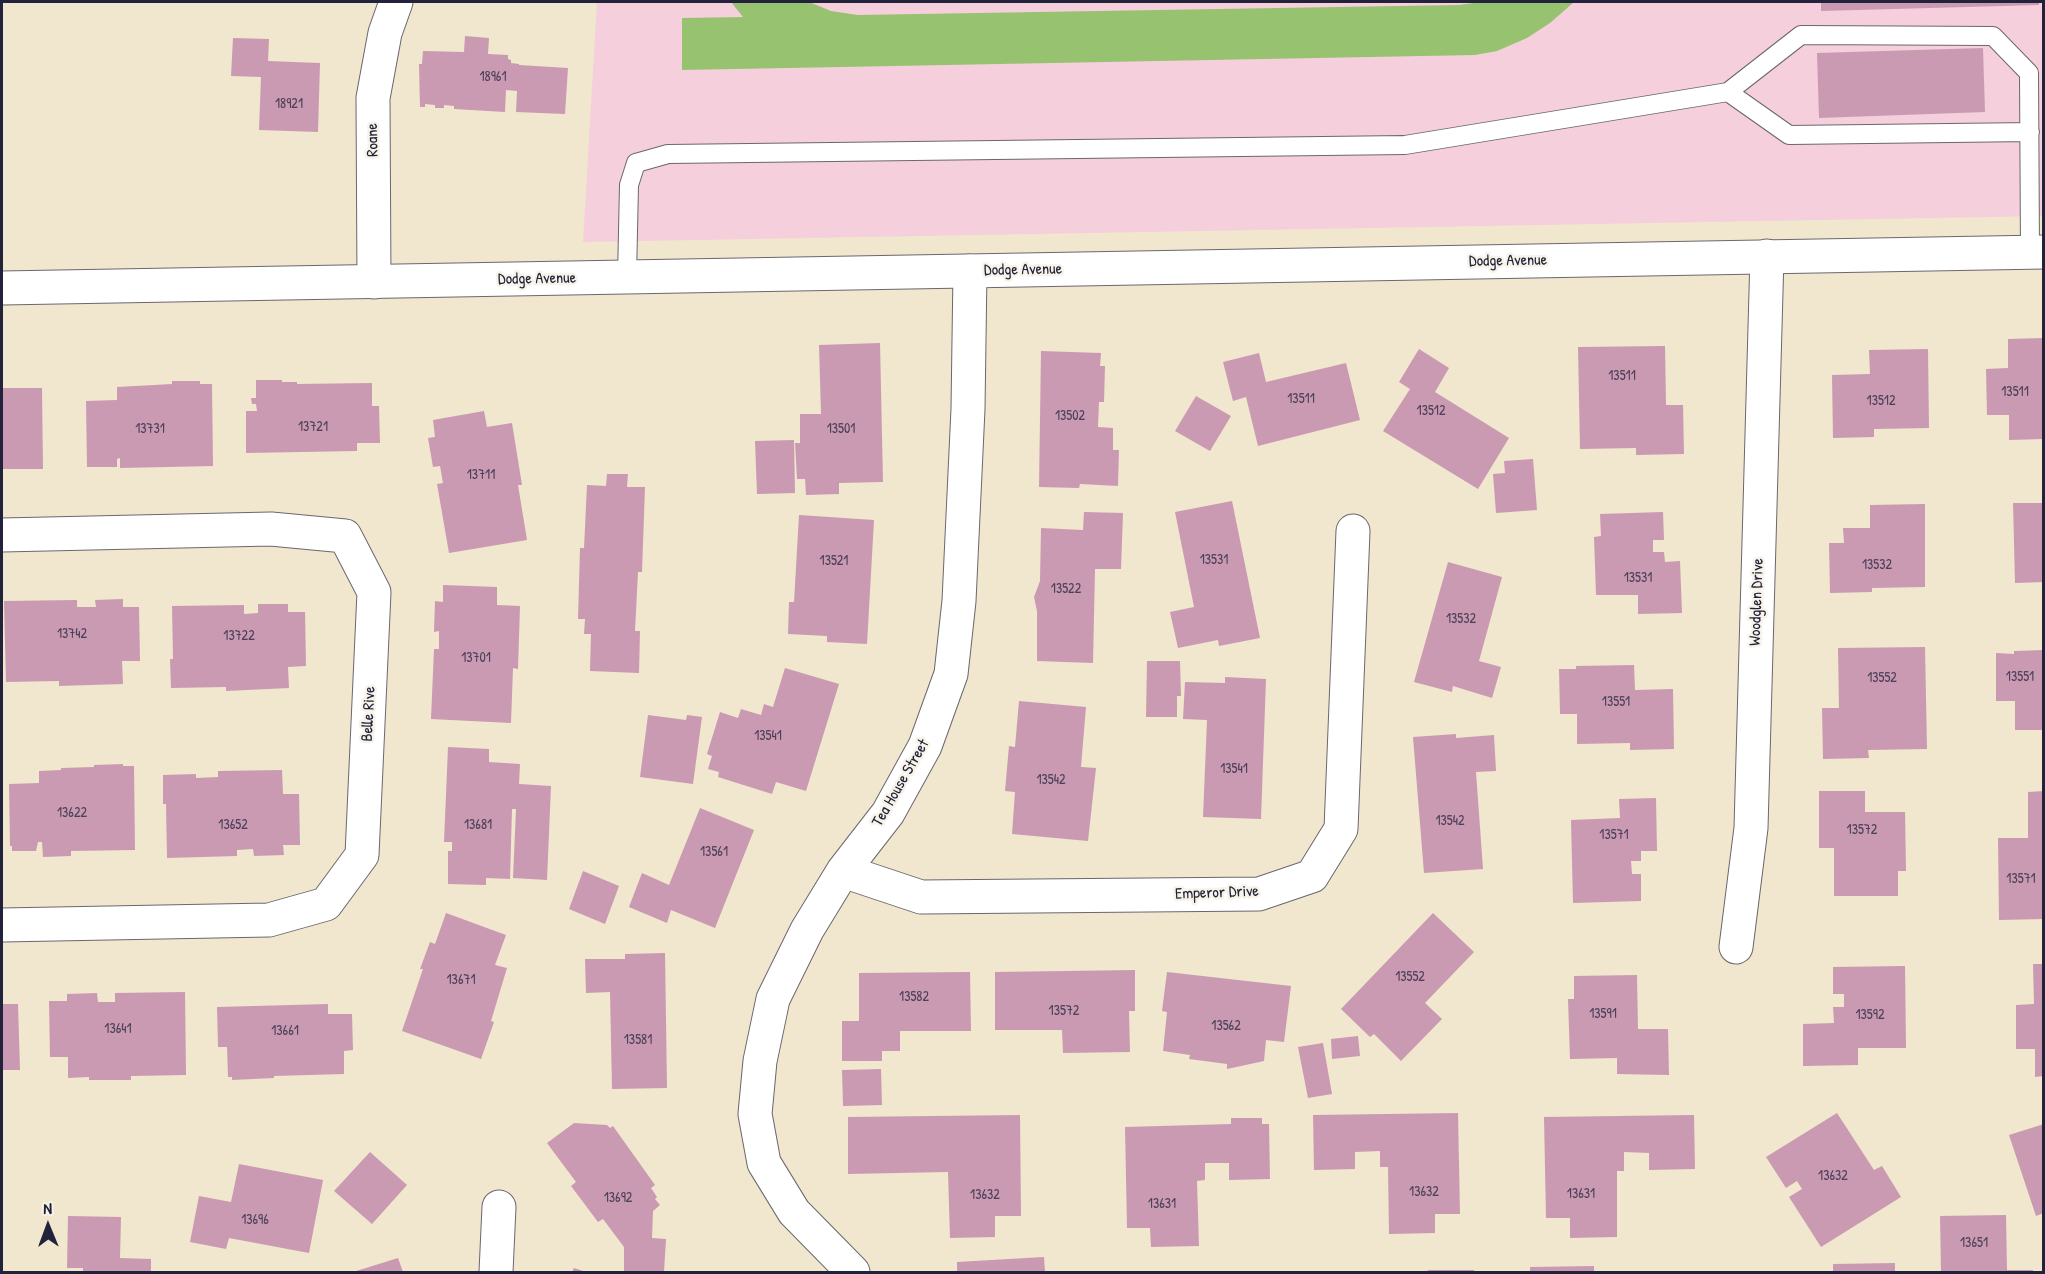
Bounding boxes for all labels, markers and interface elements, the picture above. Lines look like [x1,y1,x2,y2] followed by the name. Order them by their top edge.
[480,69,506,85] house number: 18961
[275,96,303,112] house number: 18921
[363,123,383,157] street label: Roane
[1469,251,1547,271] street label: Dodge Avenue
[984,260,1062,280] street label: Dodge Avenue
[498,269,576,289] street label: Dodge Avenue
[1608,368,1636,384] house number: 13511
[2001,384,2029,400] house number: 13511
[1287,391,1315,407] house number: 13511
[1867,393,1895,409] house number: 13512
[1417,403,1445,419] house number: 13512
[1055,408,1085,424] house number: 13502
[298,419,328,435] house number: 13721
[135,421,165,437] house number: 13731
[827,421,855,437] house number: 13501
[467,467,495,483] house number: 13711
[1200,552,1228,568] house number: 13531
[820,553,848,569] house number: 13521
[1862,557,1892,573] house number: 13532
[1746,558,1768,646] street label: Woodglen Drive
[1624,570,1652,586] house number: 13531
[1051,581,1081,597] house number: 13522
[1446,611,1476,627] house number: 13532
[57,626,87,642] house number: 13742
[223,628,255,644] house number: 13722
[461,650,491,666] house number: 13701
[2006,669,2034,685] house number: 13551
[1867,670,1897,686] house number: 13552
[358,686,380,742] street label: Belle Rive
[1602,694,1630,710] house number: 13551
[754,728,782,744] house number: 13541
[868,736,934,830] street label: Tea House Street
[1220,761,1248,777] house number: 13541
[1036,772,1066,788] house number: 13542
[57,805,87,821] house number: 13622
[1435,813,1465,829] house number: 13542
[218,817,248,833] house number: 13652
[464,817,492,833] house number: 13681
[1847,822,1877,838] house number: 13572
[1599,827,1629,843] house number: 13571
[700,844,728,860] house number: 13561
[2006,871,2036,887] house number: 13571
[1175,882,1259,904] street label: Emperor Drive
[1395,969,1425,985] house number: 13552
[447,972,475,988] house number: 13671
[899,989,929,1005] house number: 13582
[1049,1003,1079,1019] house number: 13572
[1589,1006,1617,1022] house number: 13591
[1856,1007,1884,1023] house number: 13592
[1211,1018,1241,1034] house number: 13562
[104,1021,132,1037] house number: 13641
[271,1023,299,1039] house number: 13661
[624,1032,652,1048] house number: 13581
[1818,1168,1848,1184] house number: 13632
[1409,1184,1439,1200] house number: 13632
[1567,1186,1595,1202] house number: 13631
[970,1187,1000,1203] house number: 13632
[604,1190,632,1206] house number: 13692
[18,1196,78,1256] north arrow
[1148,1196,1176,1212] house number: 13631
[43,1197,52,1219] text: N
[241,1212,269,1228] house number: 13696
[1960,1235,1988,1251] house number: 13651

